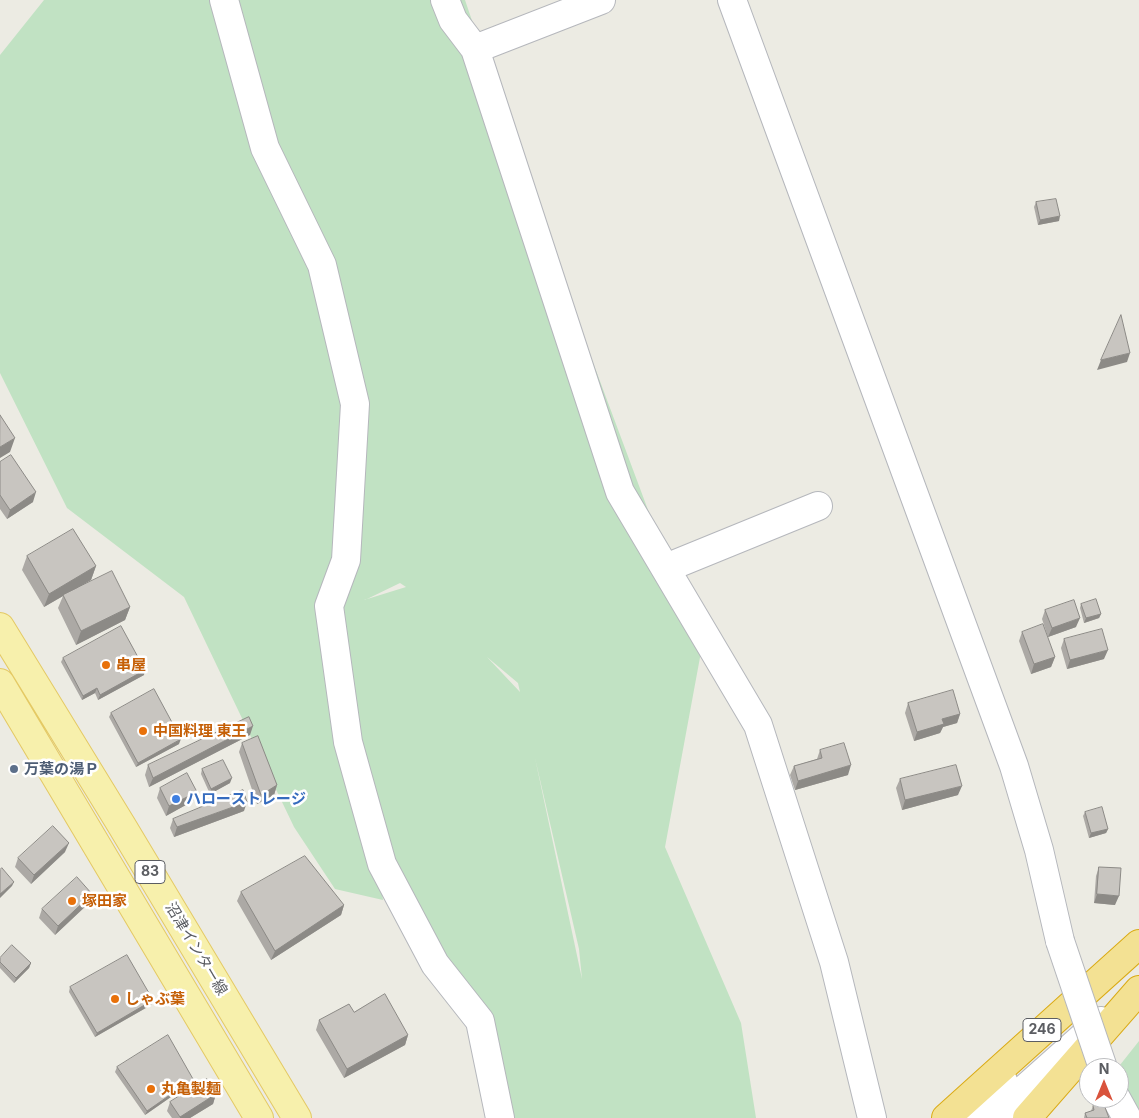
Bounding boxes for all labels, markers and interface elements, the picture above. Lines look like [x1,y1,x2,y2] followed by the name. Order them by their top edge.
[116,656,146,674] place label: 串屋
[100,659,112,671] marker: 串屋
[153,722,247,740] place label: 中国料理 東王
[137,725,149,737] marker: 中国料理 東王
[24,760,99,778] place label: 万葉の湯Ｐ
[8,763,20,775] marker: 万葉の湯Ｐ
[186,790,306,808] place label: ハローストレージ
[170,793,182,805] marker: ハローストレージ
[135,860,165,884] road number: 83
[82,892,127,910] place label: 塚田家
[66,895,78,907] marker: 塚田家
[161,899,231,999] street label: 沼津インター線
[125,990,185,1008] place label: しゃぶ葉
[109,993,121,1005] marker: しゃぶ葉
[1023,1018,1061,1042] road number: 246
[1079,1058,1129,1108] north arrow
[1099,1060,1109,1077] text: N
[161,1080,221,1098] place label: 丸亀製麺
[145,1083,157,1095] marker: 丸亀製麺

